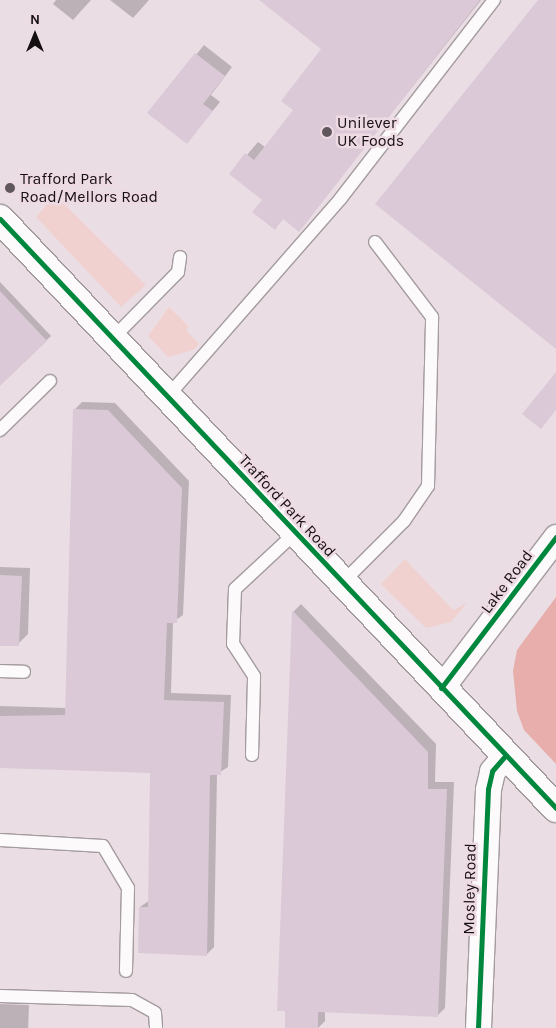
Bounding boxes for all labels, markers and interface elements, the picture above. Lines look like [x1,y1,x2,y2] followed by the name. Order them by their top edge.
[10,10,60,60] north arrow
[30,11,40,28] text: N
[337,113,404,151] place label: Unilever UK Foods
[321,126,333,138] marker: Unilever UK Foods
[20,169,158,207] place label: Trafford Park Road/Mellors Road
[4,182,16,194] marker: Trafford Park Road/Mellors Road
[235,451,339,561] street label: Trafford Park Road
[477,547,537,617] street label: Lake Road
[460,843,480,935] street label: Mosley Road

